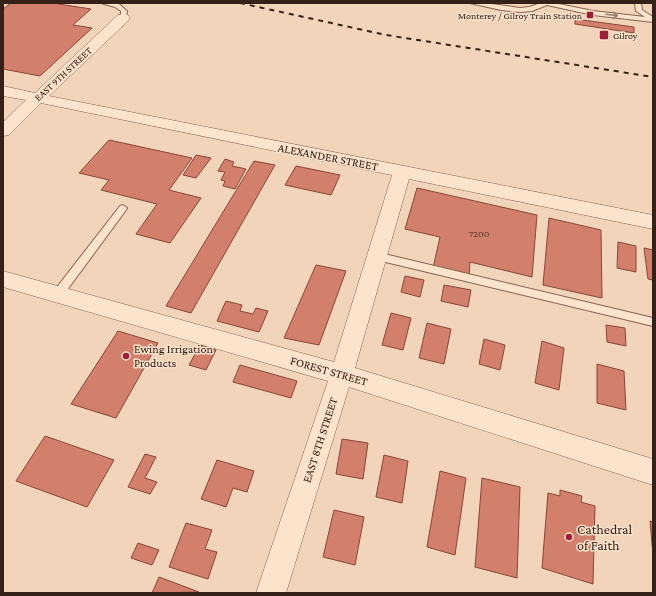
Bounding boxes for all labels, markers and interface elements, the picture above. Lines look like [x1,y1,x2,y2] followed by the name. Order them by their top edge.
[458,10,583,21] place label: Monterey / Gilroy Train Station
[585,10,595,20] marker: Monterey / Gilroy Train Station
[605,11,618,19] one-way arrow
[598,29,610,41] marker: Gilroy
[613,30,638,41] place label: Gilroy
[32,44,94,103] street label: EAST 9TH STREET
[277,140,380,174] street label: ALEXANDER STREET
[469,228,490,239] house number: 7200
[134,342,213,370] place label: Ewing Irrigation Products
[121,351,131,361] marker: Ewing Irrigation Products
[289,353,370,389] street label: FOREST STREET
[300,395,341,484] street label: EAST 8TH STREET
[577,521,633,553] place label: Cathedral of Faith
[564,532,574,542] marker: Cathedral of Faith

